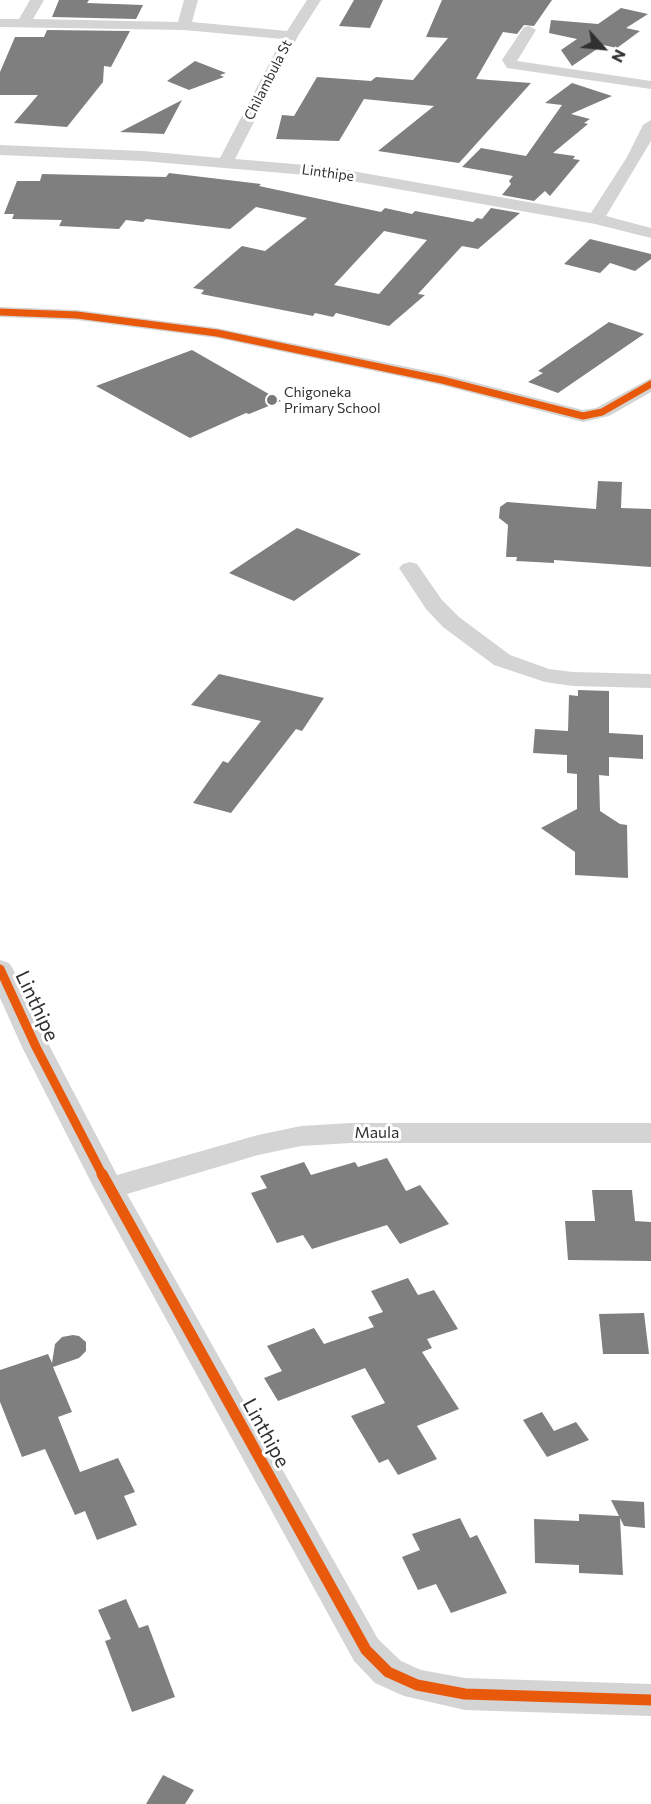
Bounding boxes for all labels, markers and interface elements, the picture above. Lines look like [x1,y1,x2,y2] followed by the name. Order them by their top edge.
[573,18,633,78] north arrow
[241,37,295,123] street label: Chilambula St
[608,47,631,66] text: N
[301,161,355,185] street label: Linthipe
[284,384,380,416] place label: Chigoneka Primary School
[265,393,279,407] marker: Chigoneka Primary School
[10,967,64,1045] street label: Linthipe
[355,1123,399,1143] street label: Maula
[237,1394,295,1472] street label: Linthipe

